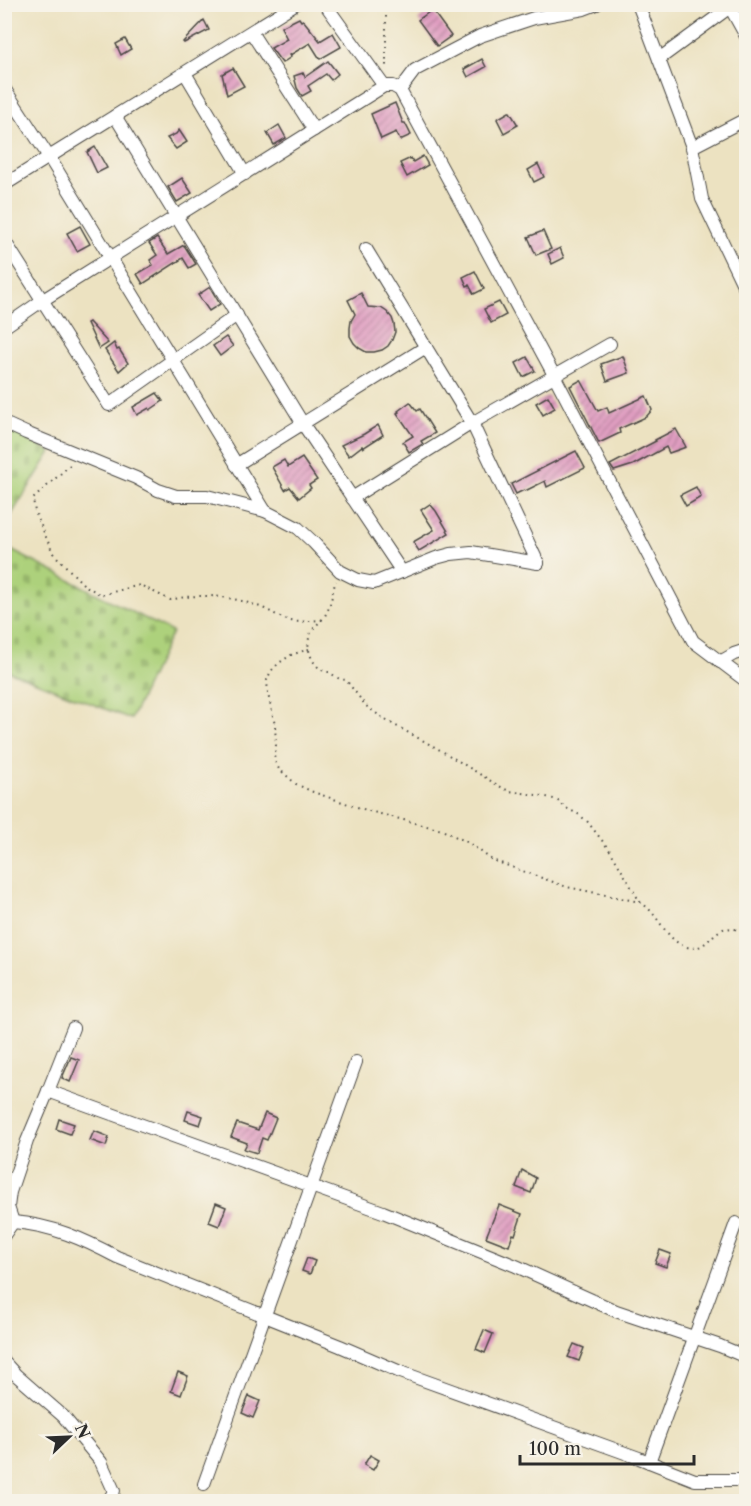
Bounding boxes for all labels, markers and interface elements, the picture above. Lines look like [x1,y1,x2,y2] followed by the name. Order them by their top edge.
[39,1407,99,1467] north arrow
[71,1421,95,1442] text: N
[520,1428,694,1466] scale bar
[529,1438,581,1460] text: 100 m

